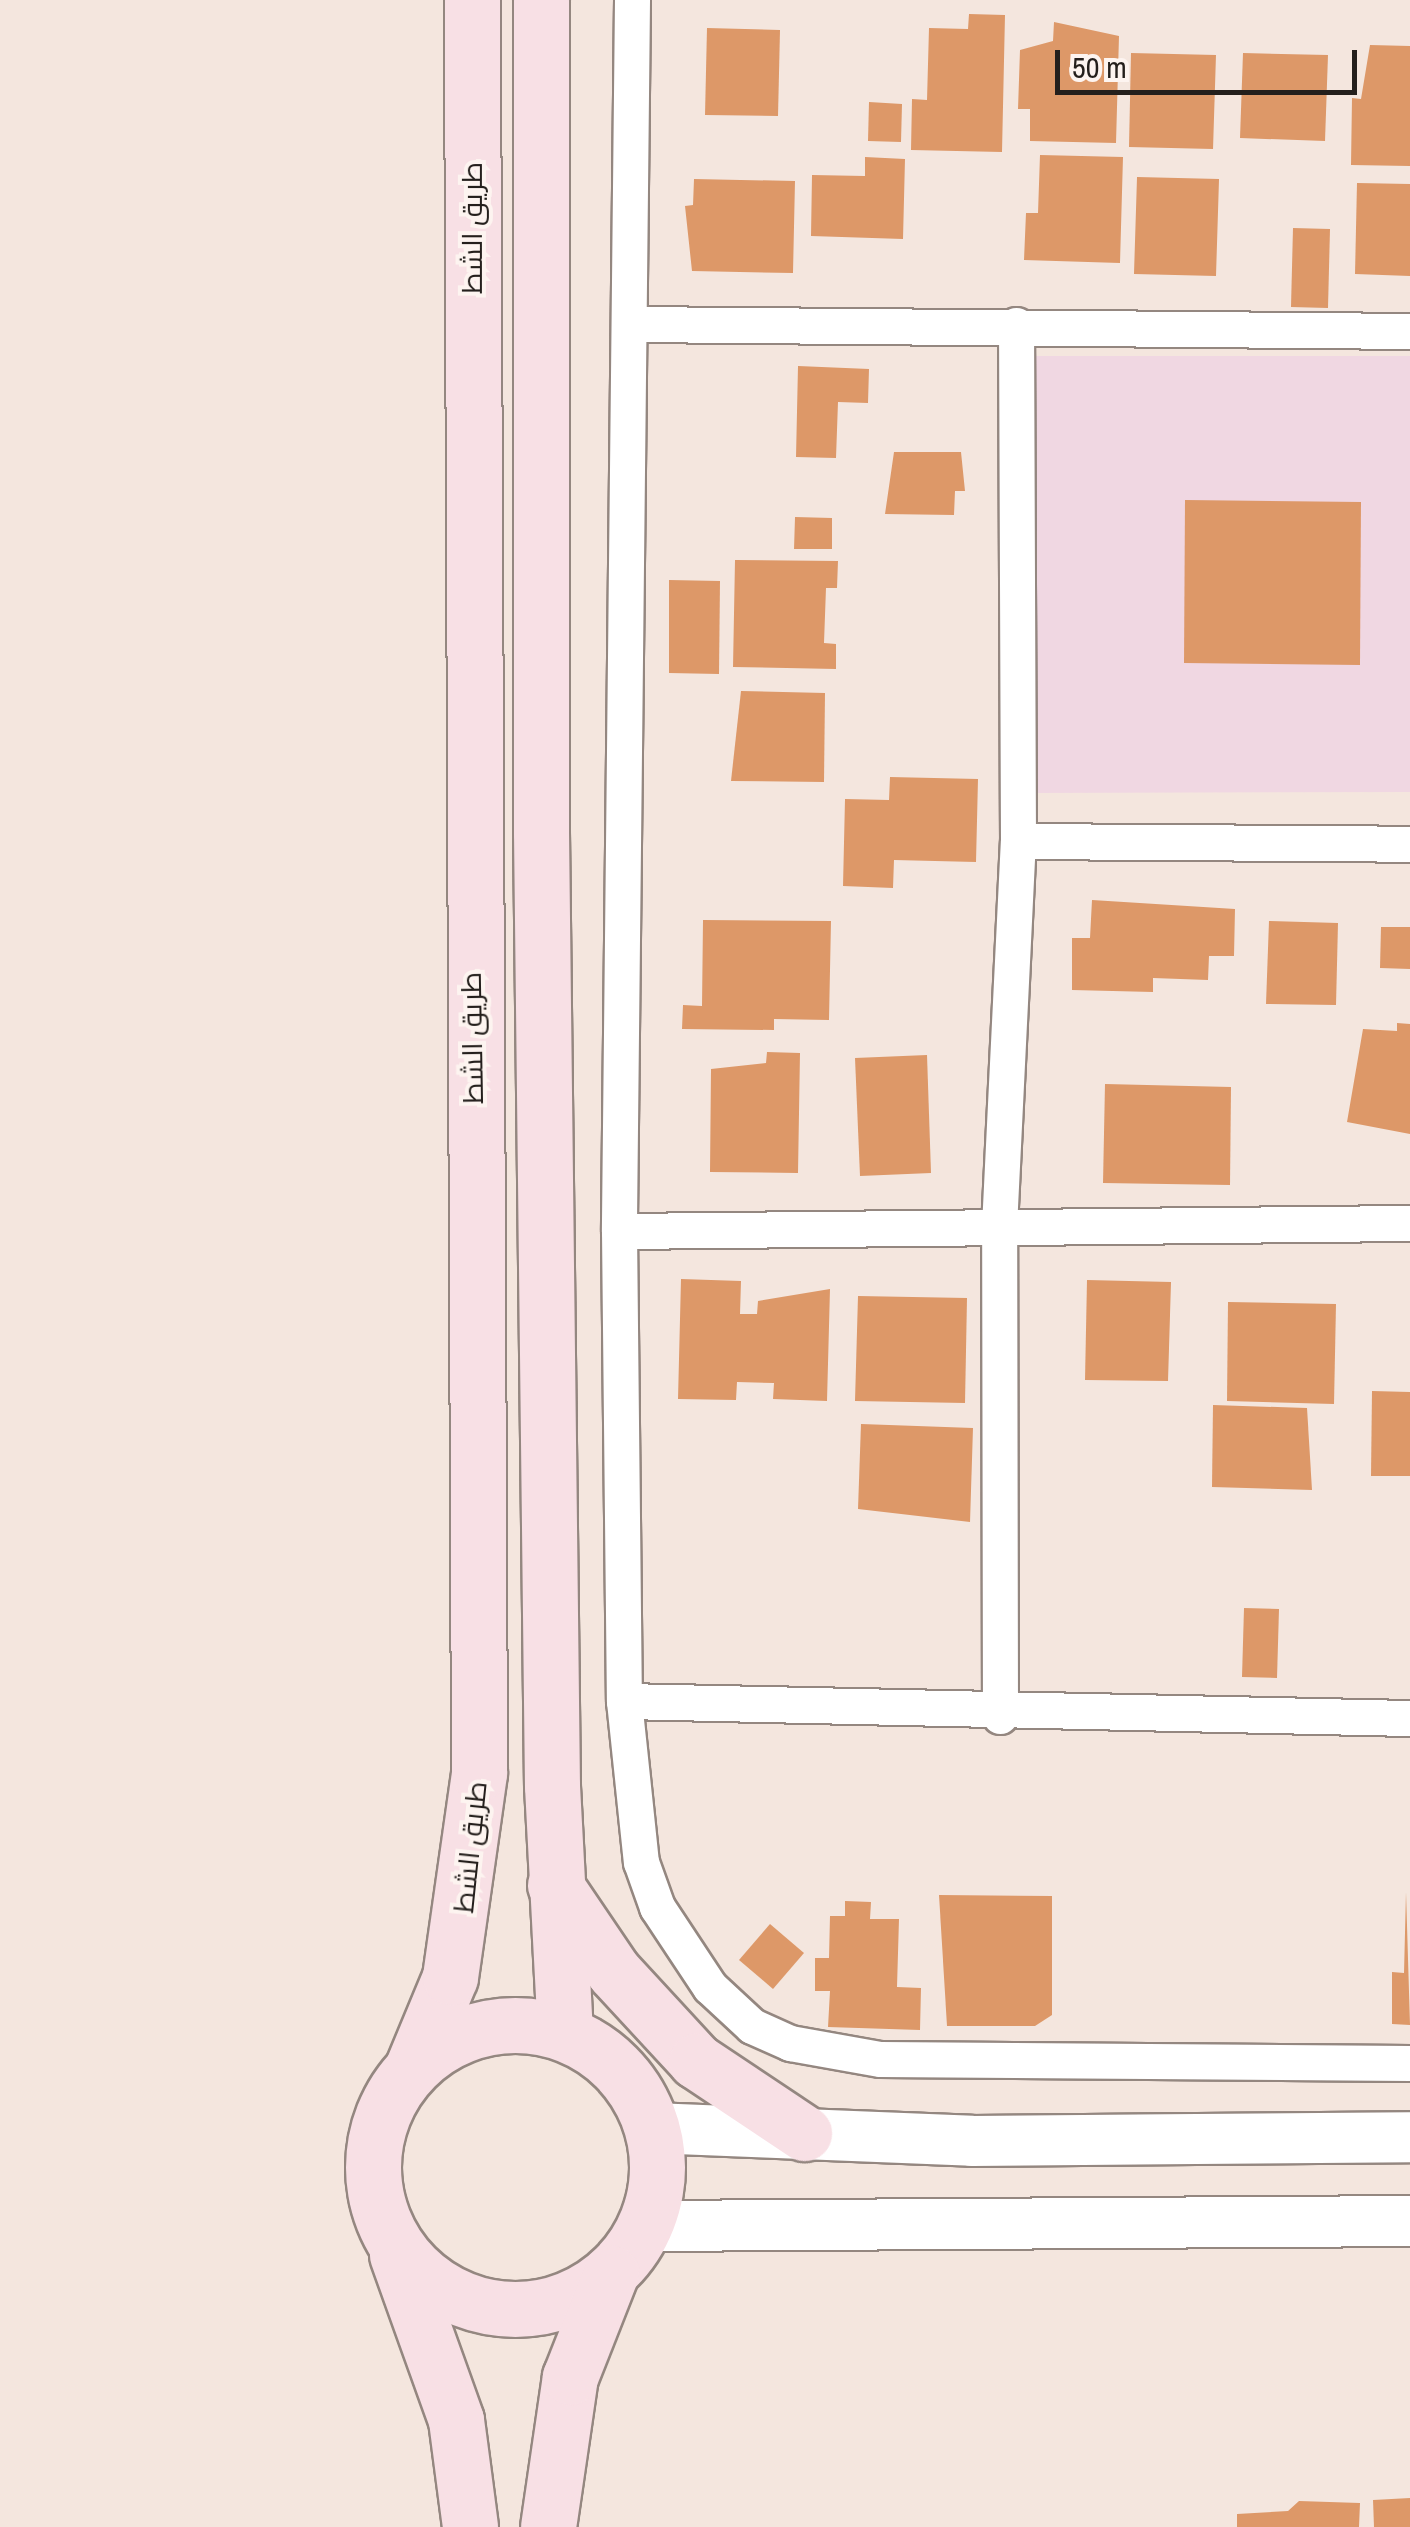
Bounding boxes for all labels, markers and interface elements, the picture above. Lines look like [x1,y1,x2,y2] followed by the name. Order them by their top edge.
[1060,30,1362,92] scale bar
[1072,47,1127,87] text: 50 m
[455,162,489,294] street label: طريق الشط
[454,972,490,1104] street label: طريق الشط
[446,1780,494,1914] street label: طريق الشط

